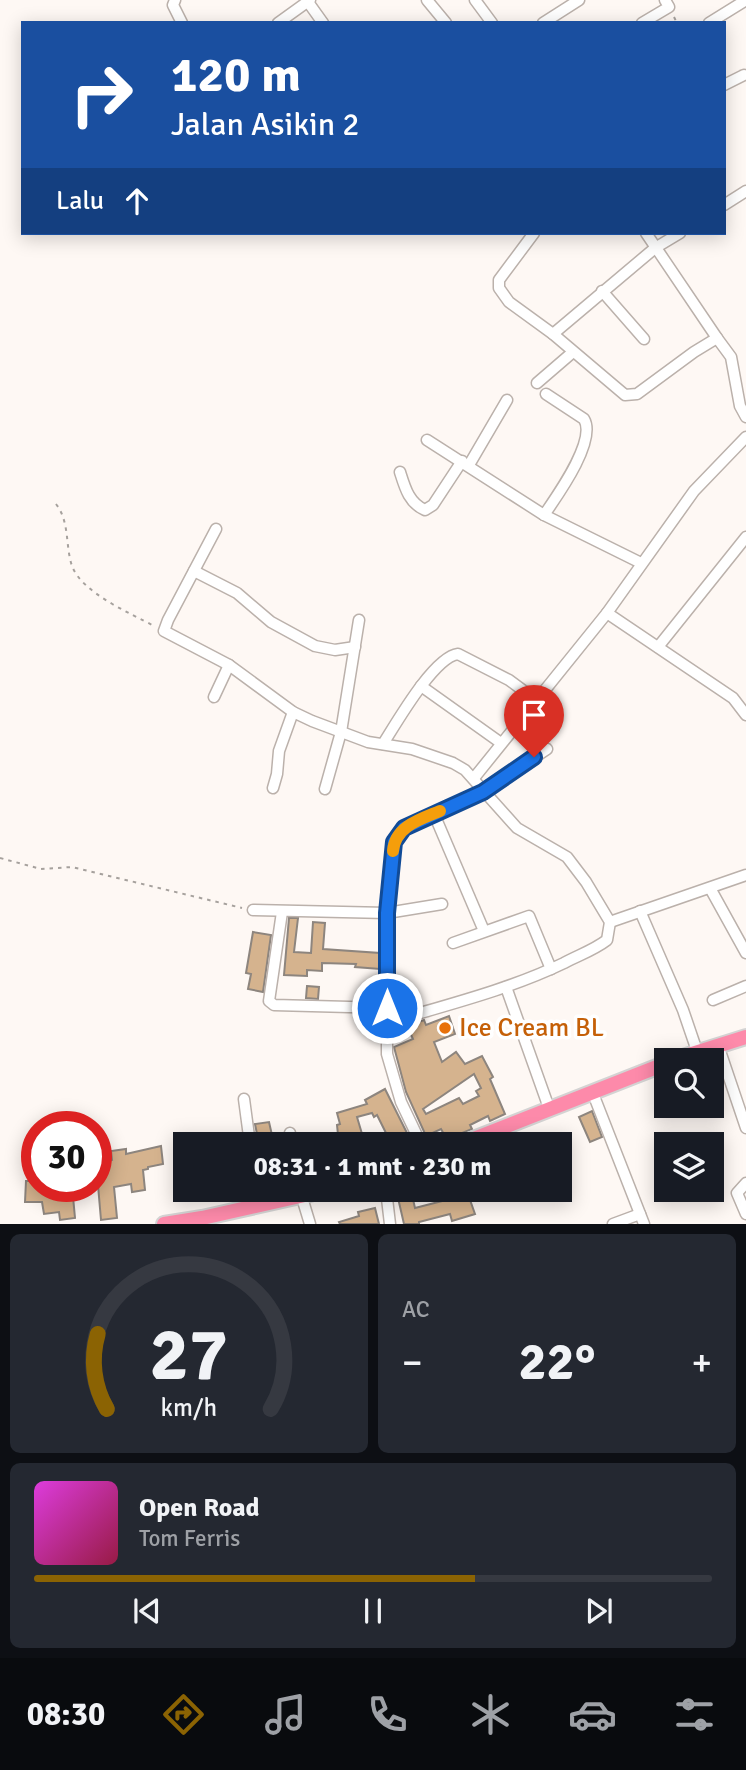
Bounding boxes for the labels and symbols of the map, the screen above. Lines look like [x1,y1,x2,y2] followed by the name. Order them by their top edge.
[504,685,564,757] pin
[350,971,424,1045] position arrow
[459,1012,604,1044] place label: Ice Cream BL
[437,1020,453,1036] marker: Ice Cream BL
[21,1111,112,1202] speed limit sign: 30

